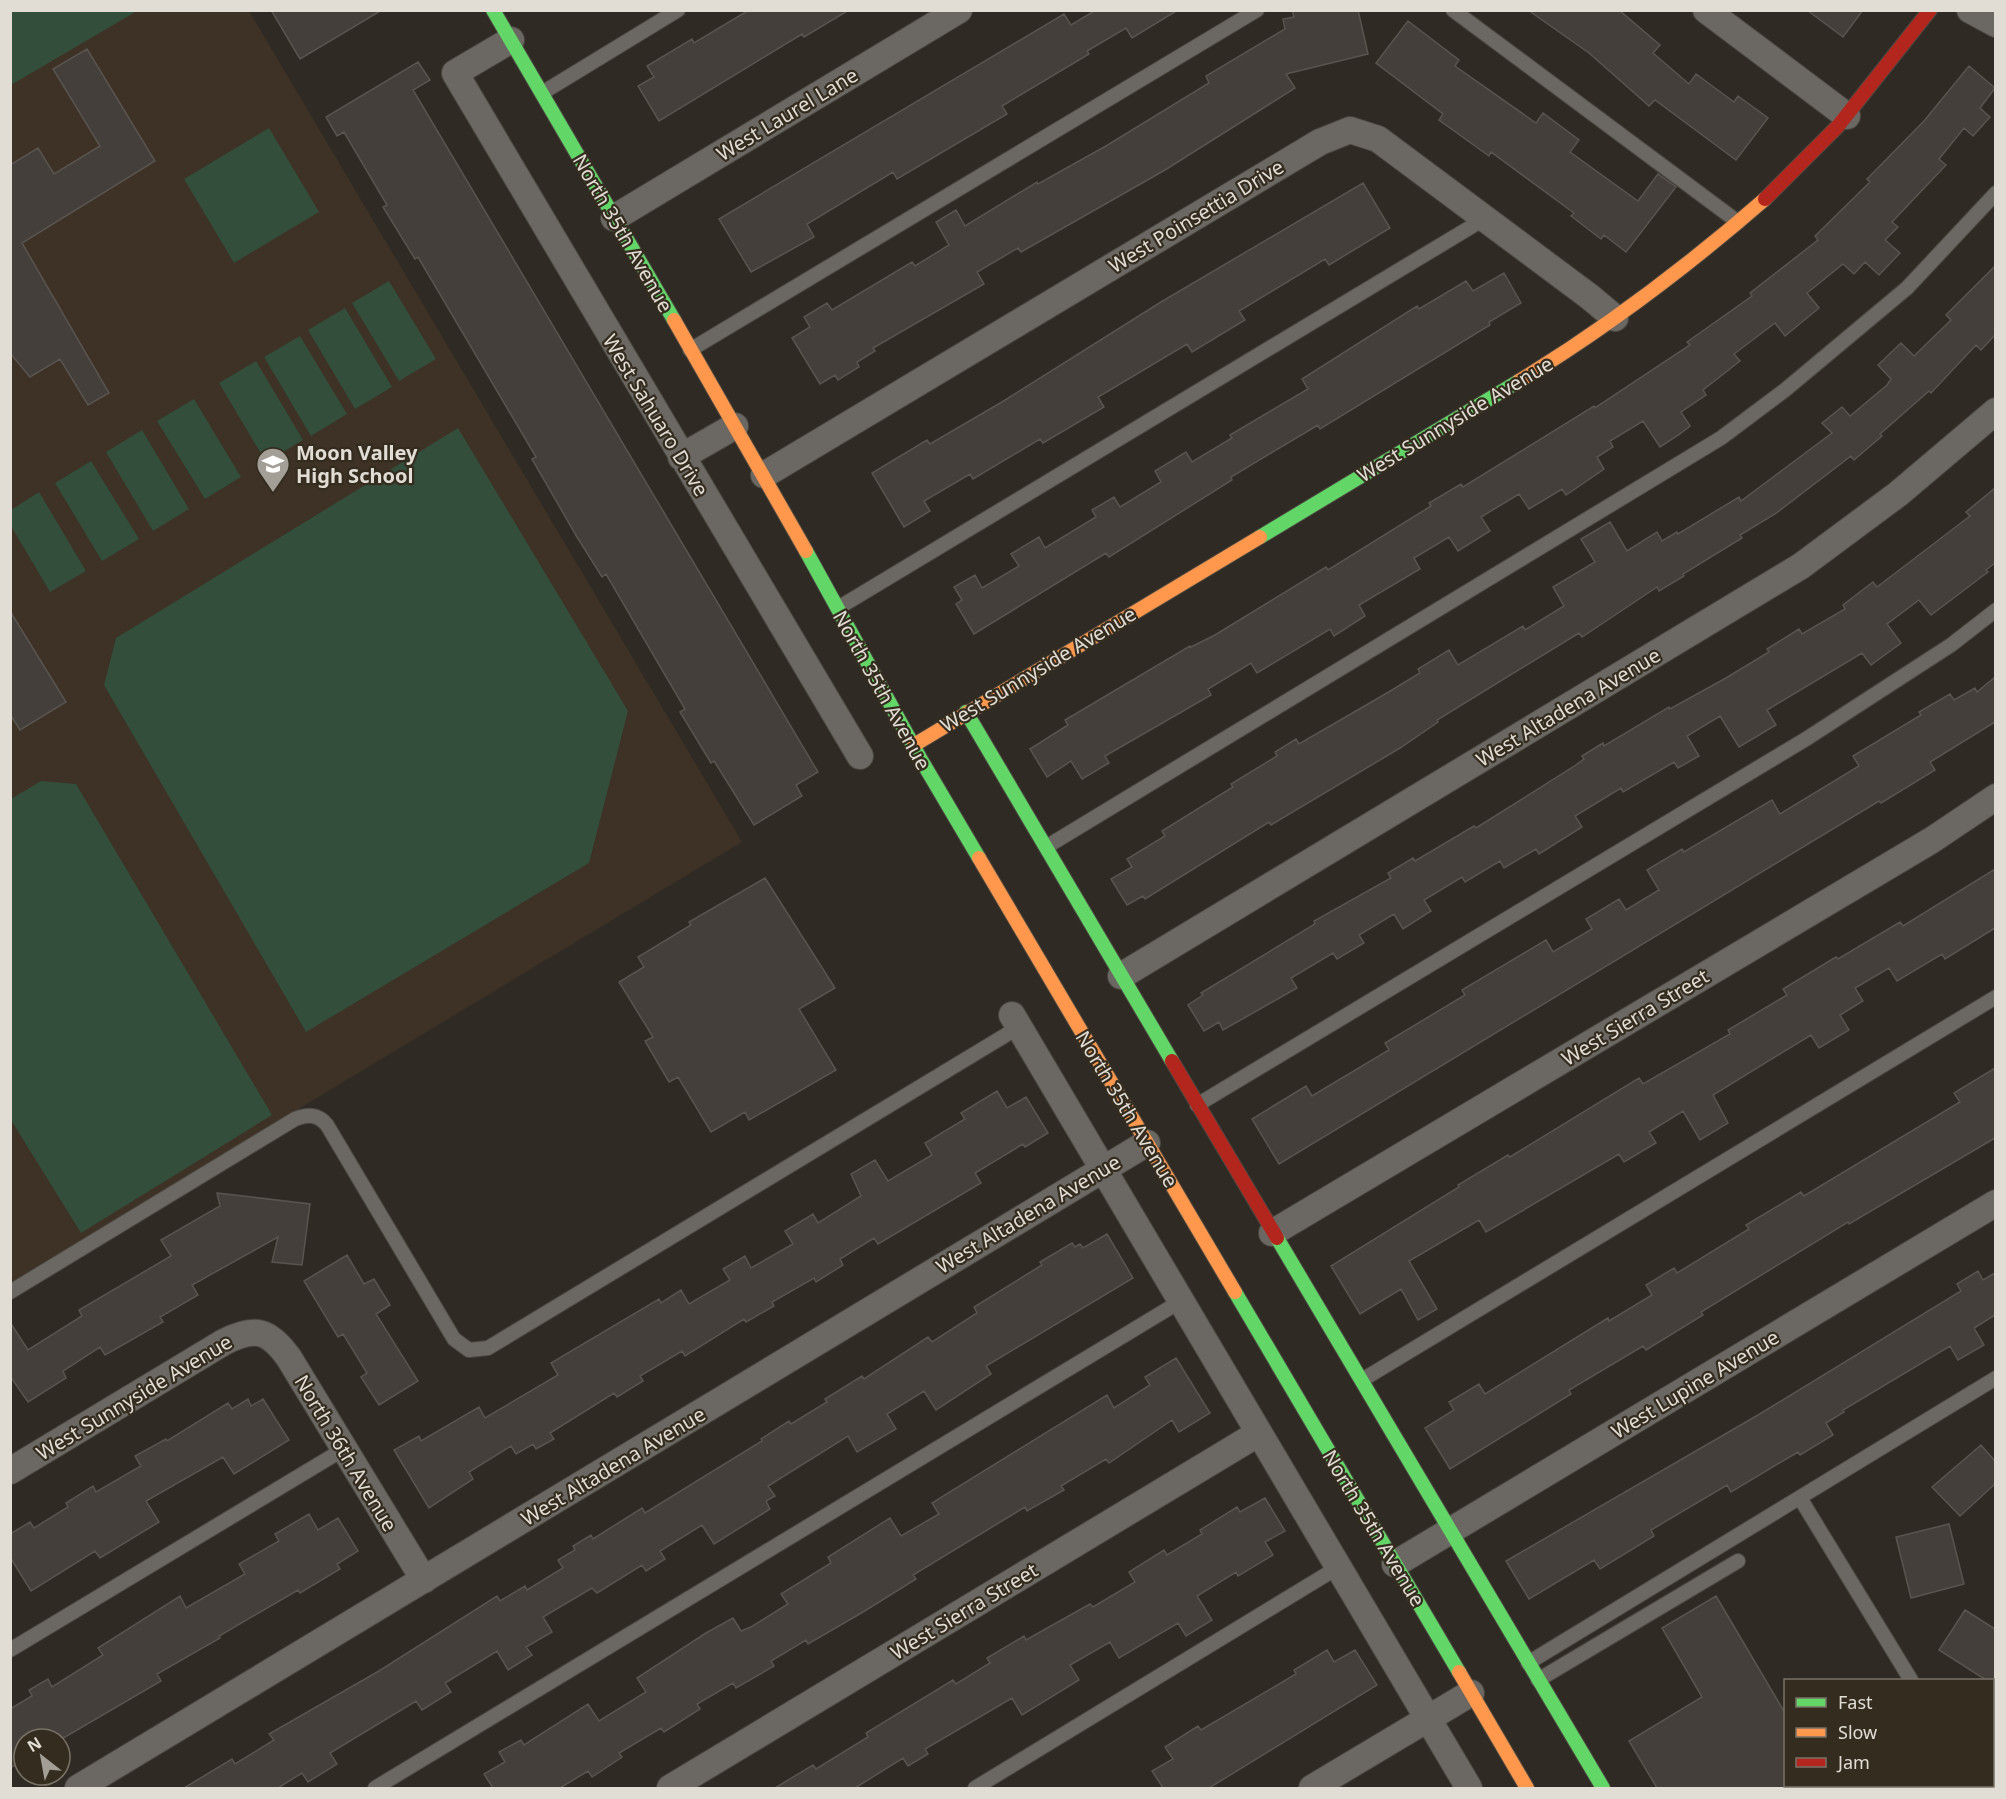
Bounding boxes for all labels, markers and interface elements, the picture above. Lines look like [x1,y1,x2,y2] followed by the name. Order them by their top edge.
[711,61,863,167] street label: West Laurel Lane
[567,149,679,317] street label: North 35th Avenue
[1104,153,1288,279] street label: West Poinsettia Drive
[597,329,715,501] street label: West Sahuaro Drive
[1352,350,1558,488] street label: West Sunnyside Avenue
[296,439,418,489] place label: Moon Valley High School
[255,446,291,493] school or university icon: Moon Valley High School
[935,600,1141,738] street label: West Sunnyside Avenue
[827,606,937,774] street label: North 35th Avenue
[1471,641,1665,773] street label: West Altadena Avenue
[1556,962,1714,1072] street label: West Sierra Street
[1070,1026,1184,1192] street label: North 35th Avenue
[931,1148,1125,1280] street label: West Altadena Avenue
[1606,1323,1784,1445] street label: West Lupine Avenue
[31,1328,237,1466] street label: West Sunnyside Avenue
[289,1370,403,1536] street label: North 36th Avenue
[516,1400,710,1532] street label: West Altadena Avenue
[1317,1445,1431,1611] street label: North 35th Avenue
[885,1556,1043,1666] street label: West Sierra Street
[1784,1679,1994,1787] legend
[1838,1690,1873,1714] text: Fast
[1838,1720,1877,1744] text: Slow
[12,1727,72,1787] north arrow
[23,1731,46,1757] text: N
[1836,1750,1870,1774] text: Jam

